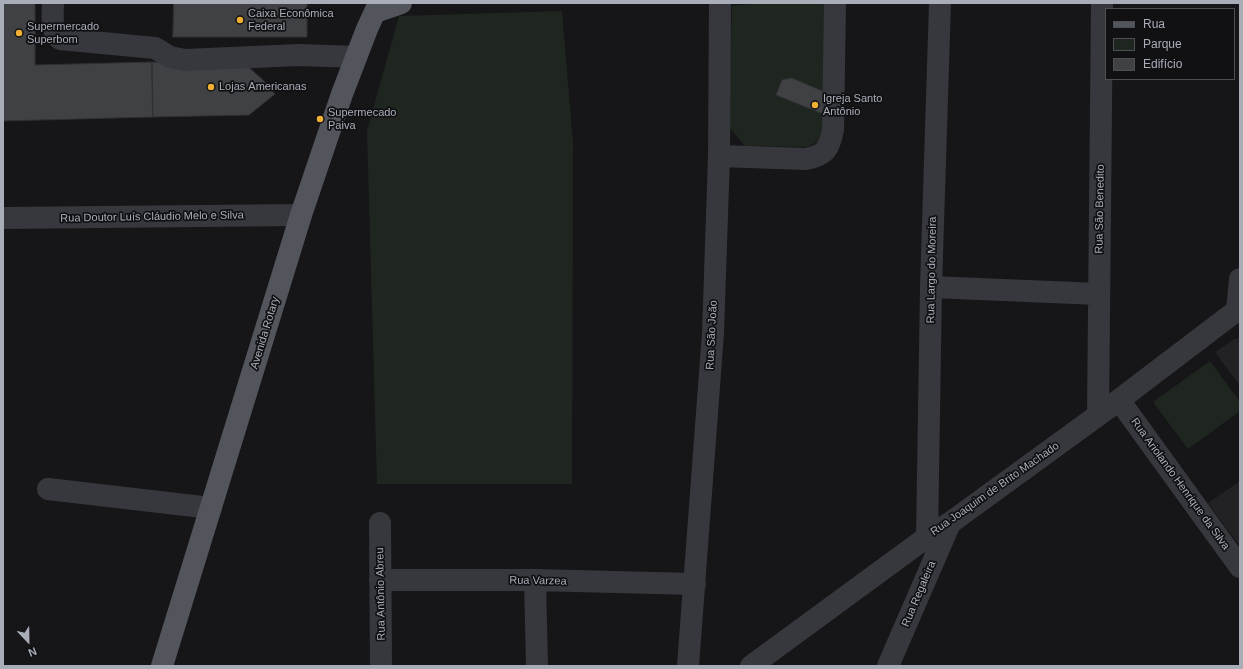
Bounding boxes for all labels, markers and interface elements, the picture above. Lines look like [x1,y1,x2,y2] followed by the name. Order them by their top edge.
[248,7,334,33] place label: Caixa Econômica Federal
[1105,8,1235,80] legend
[235,15,245,25] marker: Caixa Econômica Federal
[1143,17,1165,31] text: Rua
[27,20,99,46] place label: Supermercado Superbom
[14,28,24,38] marker: Supermercado Superbom
[1143,37,1182,51] text: Parque
[1143,57,1182,71] text: Edifício
[219,80,306,94] place label: Lojas Americanas
[206,82,216,92] marker: Lojas Americanas
[823,92,882,118] place label: Igreja Santo Antônio
[810,100,820,110] marker: Igreja Santo Antônio
[328,106,396,132] place label: Supermecado Paiva
[315,114,325,124] marker: Supermecado Paiva
[1093,164,1107,254] street label: Rua São Benedito
[60,209,244,225] street label: Rua Doutor Luís Cláudio Melo e Silva
[924,216,940,324] street label: Rua Largo do Moreira
[248,295,282,371] street label: Avenida Rotary
[704,300,720,370] street label: Rua São João
[1128,416,1232,552] street label: Rua Ariolando Henrique da Silva
[928,439,1062,539] street label: Rua Joaquim de Brito Machado
[374,547,388,641] street label: Rua Antônio Abreu
[899,559,939,629] street label: Rua Regaleira
[509,574,567,588] street label: Rua Varzea
[8,621,48,661] north arrow
[27,645,38,659] text: N

